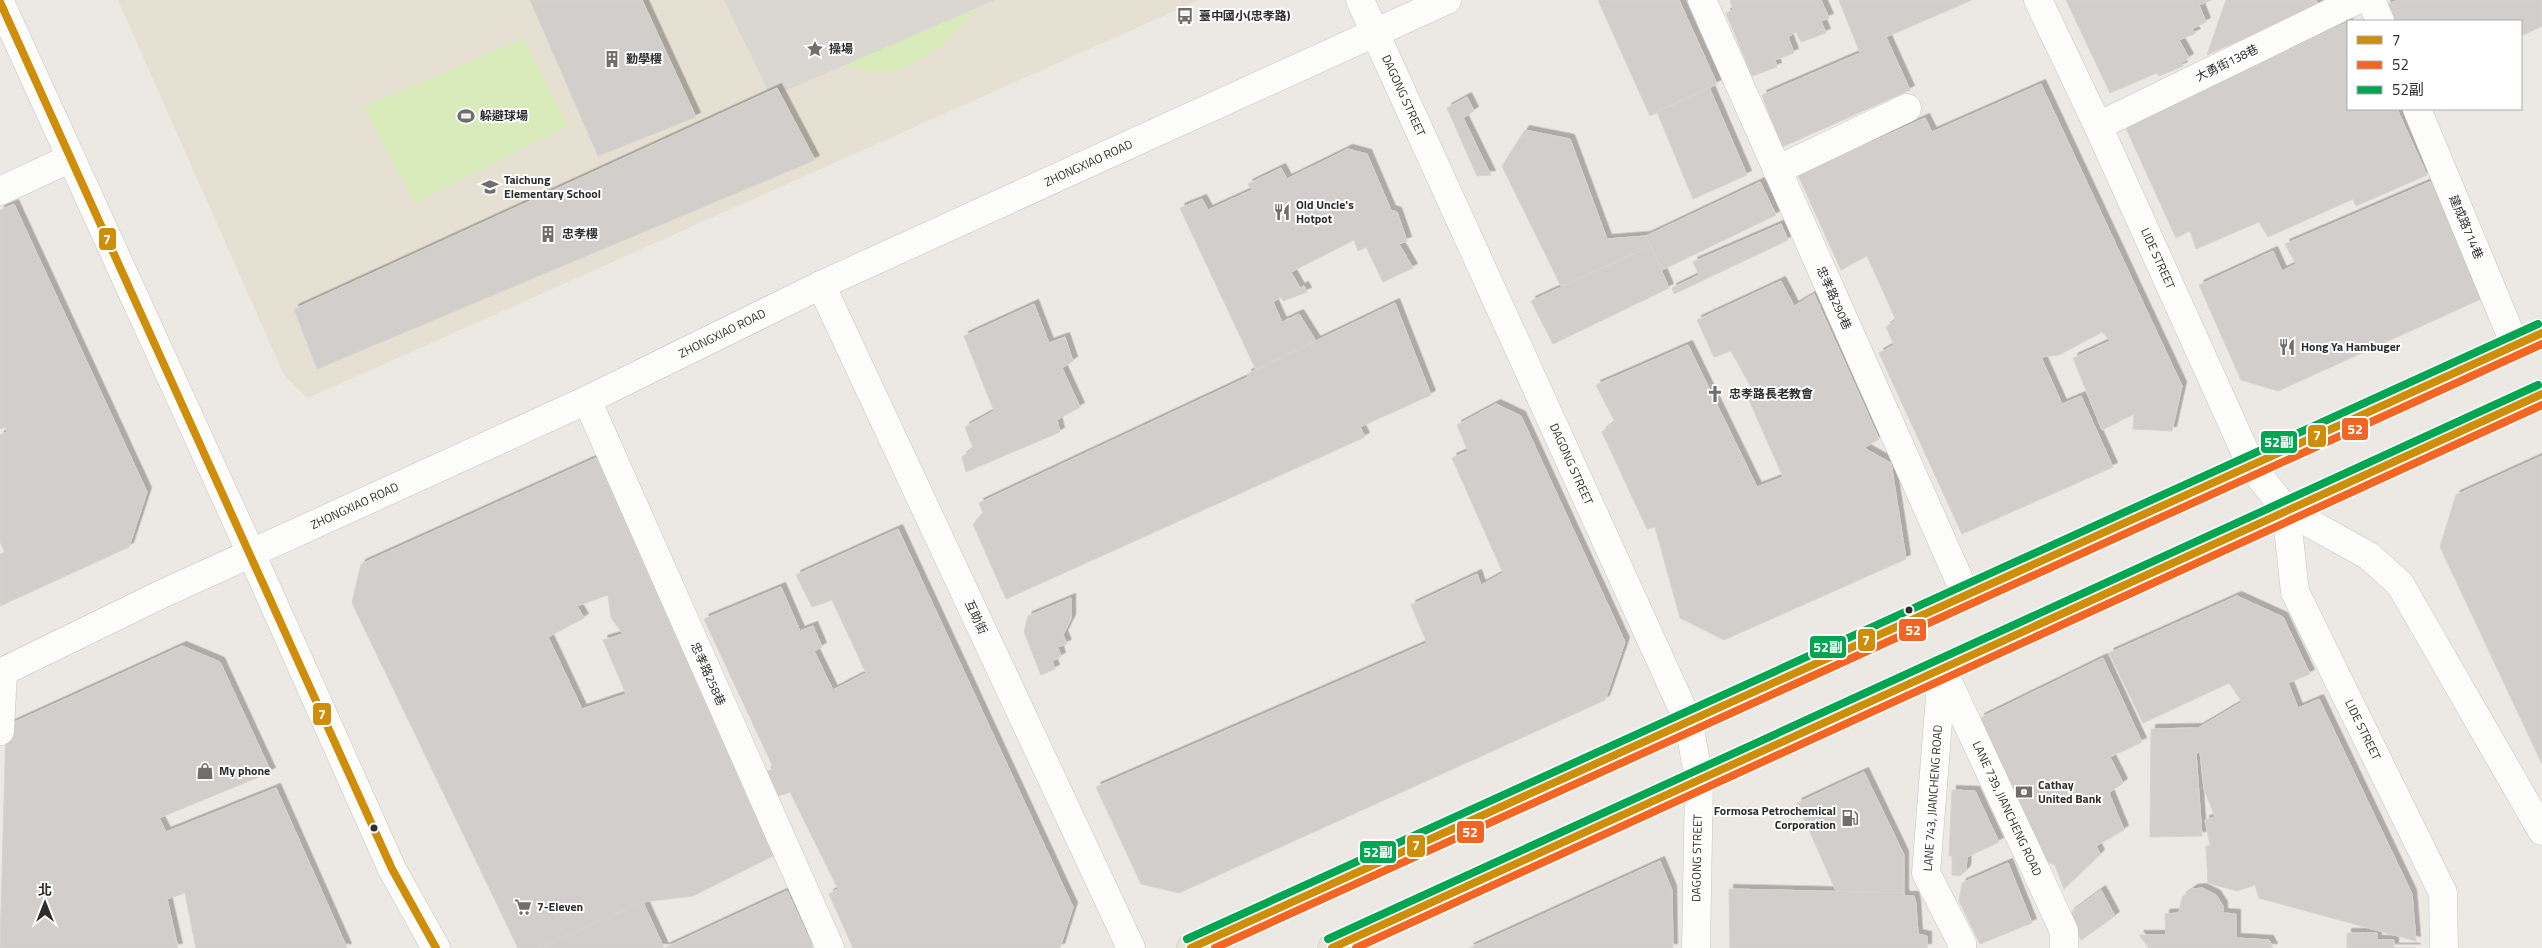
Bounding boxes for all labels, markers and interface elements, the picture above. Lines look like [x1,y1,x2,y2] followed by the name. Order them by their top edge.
[1175,6,1195,26] bus stop icon: 臺中國小(忠孝路)
[1199,6,1291,25] place label: 臺中國小(忠孝路)
[2347,20,2522,110] legend
[2392,28,2400,51] text: 7
[805,39,825,59] place icon: 操場
[829,39,853,58] place label: 操場
[2192,39,2262,86] street label: 大勇街138巷
[602,49,622,69] building icon: 勤學樓
[626,49,662,68] place label: 勤學樓
[1377,51,1431,140] street label: DAGONG STREET
[2392,53,2409,76] text: 52
[2392,78,2424,101] text: 52副
[456,106,476,126] sports icon: 躲避球場
[480,106,528,125] place label: 躲避球場
[1041,134,1136,191] street label: ZHONGXIAO ROAD
[504,170,601,203] place label: Taichung Elementary School
[480,177,500,197] school or university icon: Taichung Elementary School
[2444,192,2489,262] street label: 建成路714巷
[1296,195,1354,228] place label: Old Uncle's Hotpot
[1272,202,1292,222] restaurant icon: Old Uncle's Hotpot
[538,224,558,244] building icon: 忠孝樓
[562,224,598,243] place label: 忠孝樓
[2136,225,2181,293] street label: LIDE STREET
[98,227,117,251] line badge: 7
[103,228,111,249] text: 7
[1812,263,1857,333] street label: 忠孝路290巷
[675,303,769,363] street label: ZHONGXIAO ROAD
[2277,337,2297,357] restaurant icon: Hong Ya Hambuger
[2301,337,2401,356] place label: Hong Ya Hambuger
[1705,384,1725,404] church icon: 忠孝路長老教會
[1729,384,1813,403] place label: 忠孝路長老教會
[2341,417,2369,441] line badge: 52
[2347,418,2363,439] text: 52
[1545,420,1599,509] street label: DAGONG STREET
[2307,424,2327,448] line badge: 7
[2313,424,2321,445] text: 7
[2260,430,2298,454] line badge: 52副
[2264,431,2294,452] text: 52副
[307,477,402,534] street label: ZHONGXIAO ROAD
[960,596,993,637] street label: 互助街
[1904,605,1914,615] unlabelled marker
[1898,618,1927,642] line badge: 52
[1905,619,1921,640] text: 52
[1857,628,1876,652] line badge: 7
[1862,629,1870,650] text: 7
[1809,635,1847,659] line badge: 52副
[1813,636,1843,657] text: 52副
[686,639,731,709] street label: 忠孝路258巷
[2340,696,2386,764] street label: LIDE STREET
[312,702,332,726] line badge: 7
[318,703,326,724] text: 7
[1918,724,1947,872] street label: LANE 743, JIANCHENG ROAD
[1968,738,2047,879] street label: LANE 739, JIANCHENG ROAD
[195,761,215,781] shop icon: My phone
[219,761,270,780] place label: My phone
[2038,775,2102,808] place label: Cathay United Bank
[2014,782,2034,802] bank icon: Cathay United Bank
[1714,801,1836,834] place label: Formosa Petrochemical Corporation
[1840,808,1860,828] fuel station icon: Formosa Petrochemical Corporation
[1686,813,1707,902] street label: DAGONG STREET
[1456,820,1485,844] line badge: 52
[1462,821,1478,842] text: 52
[369,823,379,833] unlabelled marker
[1406,834,1426,858] line badge: 7
[1412,834,1420,855] text: 7
[1359,840,1397,864] line badge: 52副
[1363,841,1393,862] text: 52副
[20,878,70,928] north arrow
[38,879,52,900] text: 北
[513,897,533,917] supermarket icon: 7-Eleven
[537,897,583,916] place label: 7-Eleven

